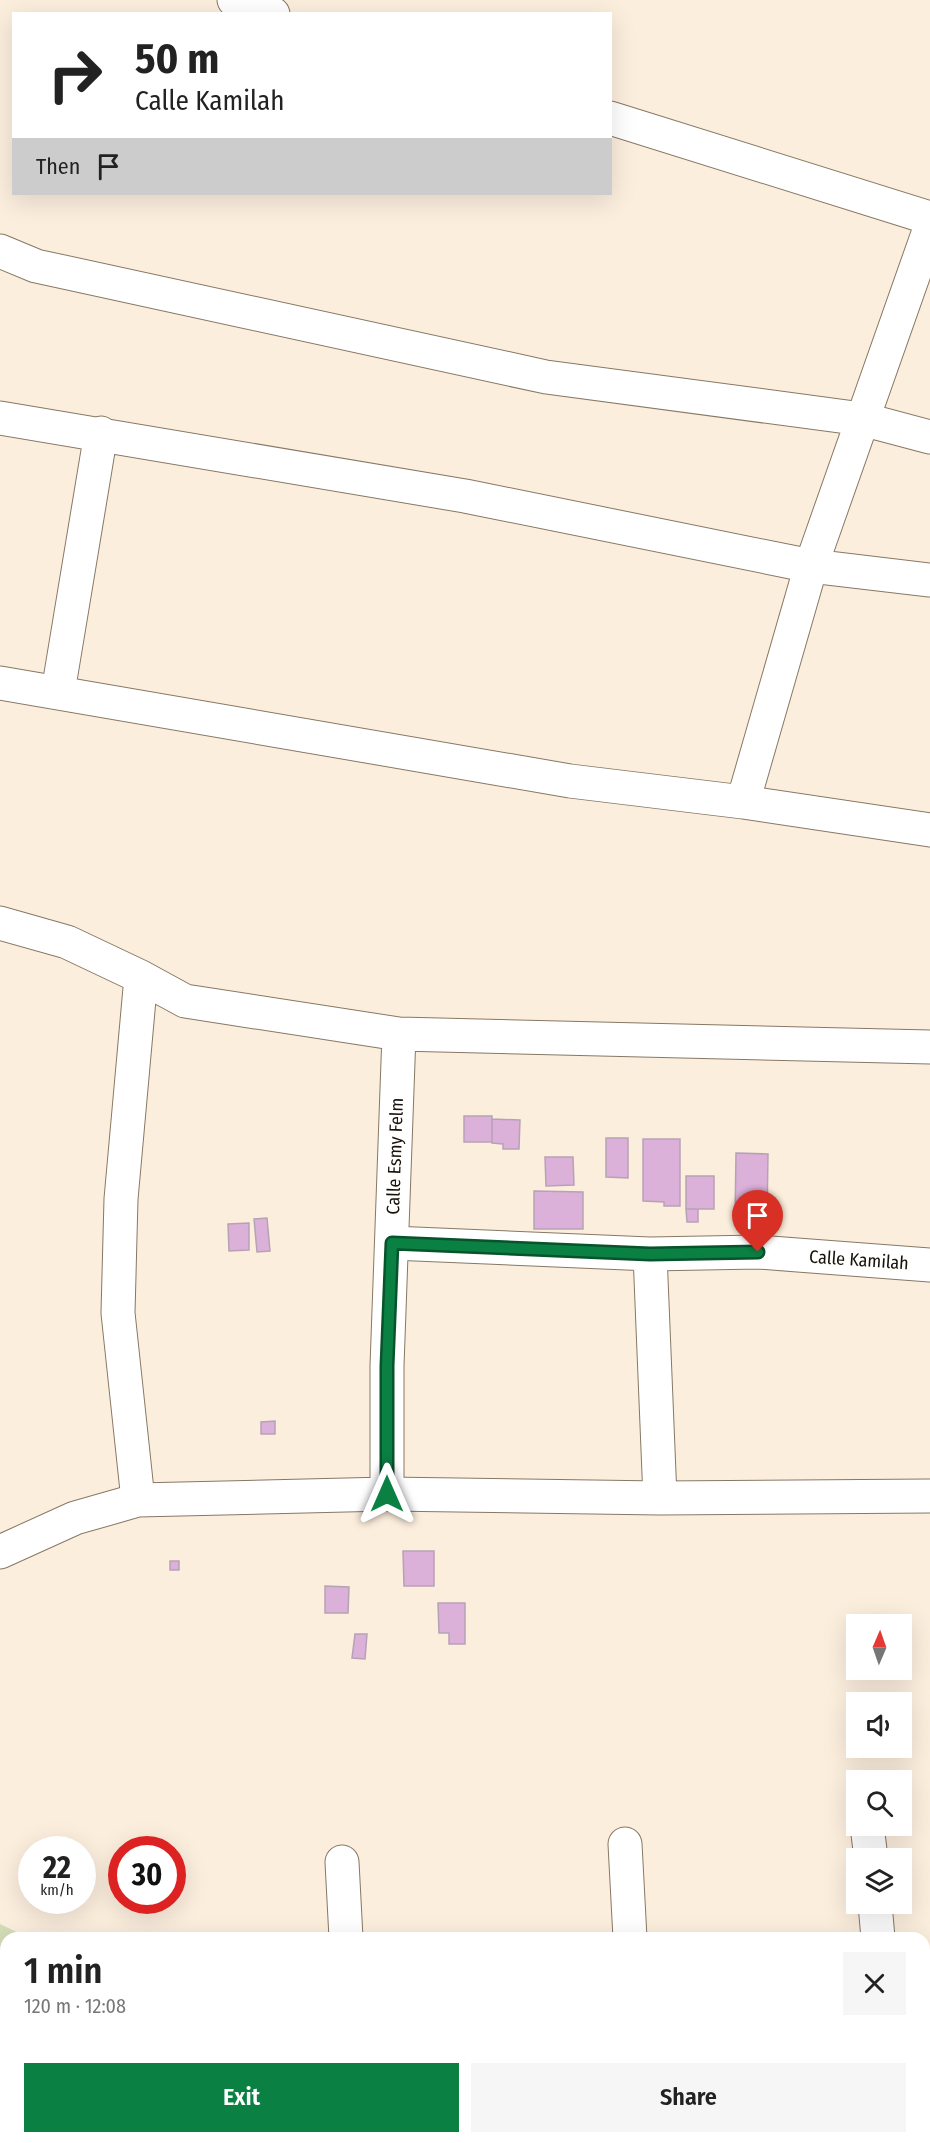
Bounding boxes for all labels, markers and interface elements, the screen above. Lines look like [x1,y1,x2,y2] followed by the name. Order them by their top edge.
[135,34,219,84] text: 50 m
[36,36,114,114] icon: right
[135,85,285,117] text: Calle Kamilah
[92,150,125,183] icon: arrive
[36,153,80,180] text: Then
[382,1097,408,1215] street label: Calle Esmy Felm
[732,1190,783,1252] pin
[741,1199,774,1232] icon: arrive
[809,1246,909,1274] street label: Calle Kamilah
[355,1462,419,1526] position arrow
[846,1614,912,1680] north arrow
[846,1614,912,1914] map controls
[846,1692,912,1758] button: sound
[846,1770,912,1836] button: search
[108,1836,186,1914] speed limit sign: 30
[846,1848,912,1914] button: layers
[43,1850,71,1886] text: 22
[40,1881,74,1899] text: km/h
[24,1949,102,1993] text: 1 min
[843,1952,906,2015] button: close
[24,1994,126,2018] text: 120 m · 12:08
[24,2063,459,2132] button: Exit
[471,2063,906,2132] button: Share

